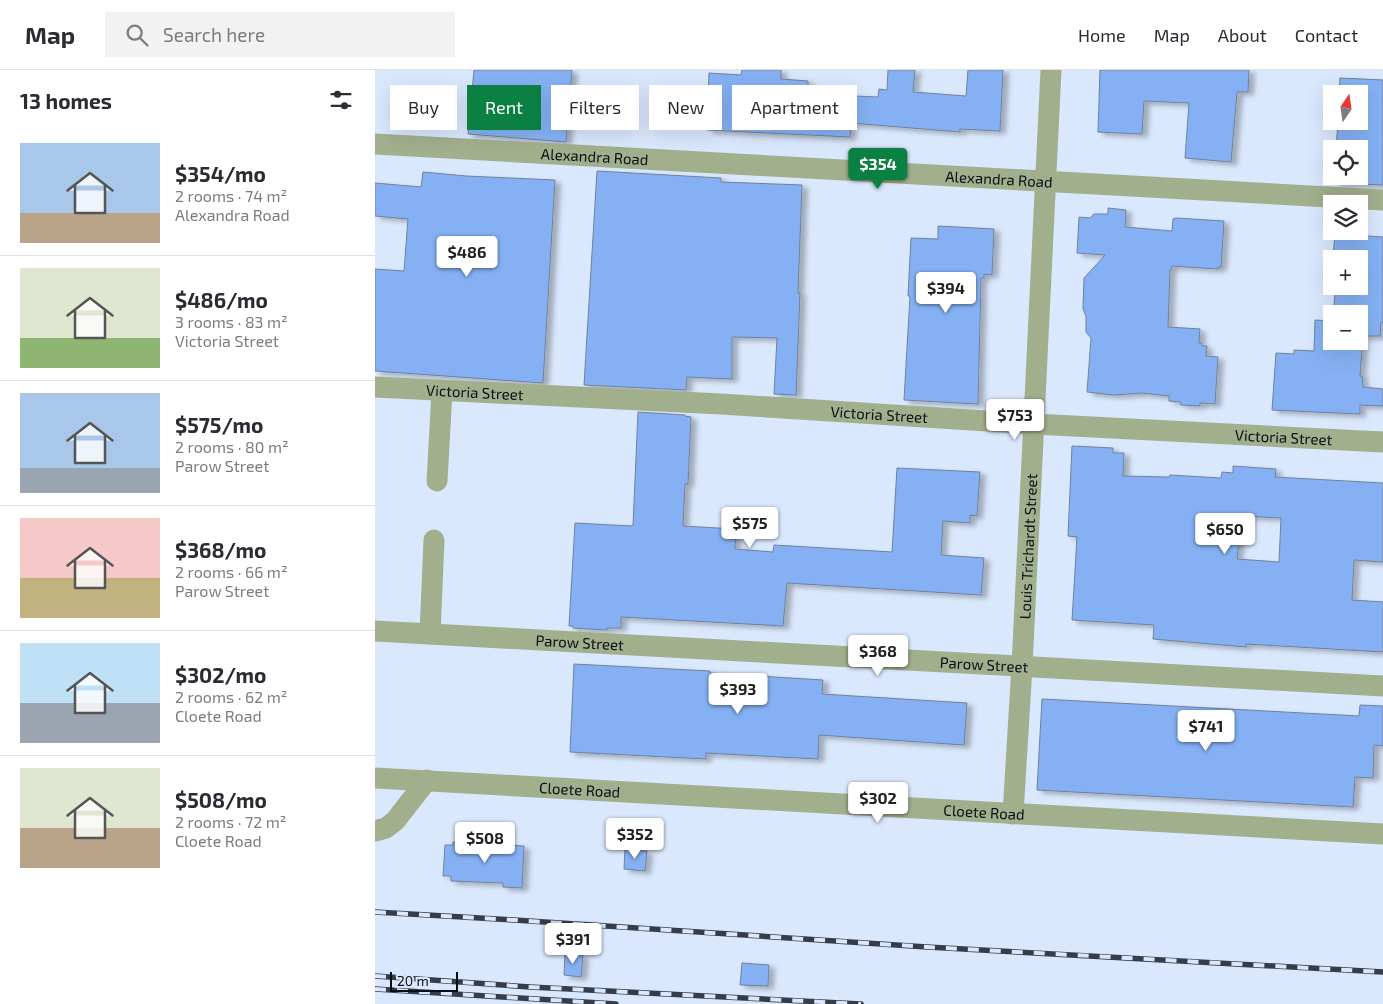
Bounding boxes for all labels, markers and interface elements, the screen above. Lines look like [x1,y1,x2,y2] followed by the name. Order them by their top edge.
[105,12,455,57] search box
[25,20,75,49] text: Map
[123,21,151,49] icon: search
[163,23,265,46] text: Search here
[1078,24,1126,46] text: Home
[1154,24,1190,46] text: Map
[1218,24,1267,46] text: About
[1295,24,1358,46] text: Contact
[390,85,457,130] chip: Buy
[467,85,541,130] chip: Rent
[551,85,639,130] chip: Filters
[649,85,722,130] chip: New
[732,85,857,130] chip: Apartment
[1323,85,1367,130] north arrow
[1323,85,1368,350] map controls
[327,86,355,114] icon: filters
[20,88,112,113] text: 13 homes
[1323,140,1368,185] button: locate
[540,144,649,168] street label: Alexandra Road
[848,148,908,190] pin: $354
[859,154,897,173] text: $354
[175,161,266,186] text: $354/mo
[60,163,120,223] icon: home
[945,167,1053,191] street label: Alexandra Road
[175,186,287,205] text: 2 rooms · 74 m²
[1323,195,1368,240] button: layers
[175,205,290,224] text: Alexandra Road
[437,236,497,278] pin: $486
[448,242,486,261] text: $486
[1323,250,1368,295] button: +
[916,272,976,314] pin: $394
[927,278,965,297] text: $394
[175,287,268,312] text: $486/mo
[60,288,120,348] icon: home
[1323,305,1368,350] button: −
[175,312,288,331] text: 3 rooms · 83 m²
[175,331,279,350] text: Victoria Street
[426,381,524,403] street label: Victoria Street
[985,398,1045,441] pin: $753
[830,402,929,426] street label: Victoria Street
[997,405,1033,424] text: $753
[175,412,263,437] text: $575/mo
[60,413,120,473] icon: home
[1234,425,1333,448] street label: Victoria Street
[175,437,289,456] text: 2 rooms · 80 m²
[175,456,269,475] text: Parow Street
[1015,473,1040,620] street label: Louis Trichardt Street
[720,506,780,549] pin: $575
[1195,512,1255,555] pin: $650
[732,513,768,532] text: $575
[1206,519,1244,538] text: $650
[175,537,266,562] text: $368/mo
[60,538,120,598] icon: home
[175,562,288,581] text: 2 rooms · 66 m²
[175,581,269,600] text: Parow Street
[535,631,625,654] street label: Parow Street
[848,634,908,677] pin: $368
[859,641,897,660] text: $368
[939,653,1029,676] street label: Parow Street
[175,662,266,687] text: $302/mo
[60,663,120,723] icon: home
[708,672,768,715] pin: $393
[720,679,756,698] text: $393
[175,687,287,706] text: 2 rooms · 62 m²
[175,706,262,725] text: Cloete Road
[1176,710,1236,752] pin: $741
[1189,716,1223,735] text: $741
[539,778,621,801] street label: Cloete Road
[848,782,908,824] pin: $302
[175,787,267,812] text: $508/mo
[60,788,120,848] icon: home
[859,788,897,807] text: $302
[943,801,1025,823] street label: Cloete Road
[175,812,286,831] text: 2 rooms · 72 m²
[605,818,665,860] pin: $352
[455,822,515,864] pin: $508
[617,824,653,843] text: $352
[466,828,504,847] text: $508
[175,831,262,850] text: Cloete Road
[543,922,603,965] pin: $391
[556,929,590,948] text: $391
[390,969,457,992] scale bar
[397,972,429,989] text: 20 m

